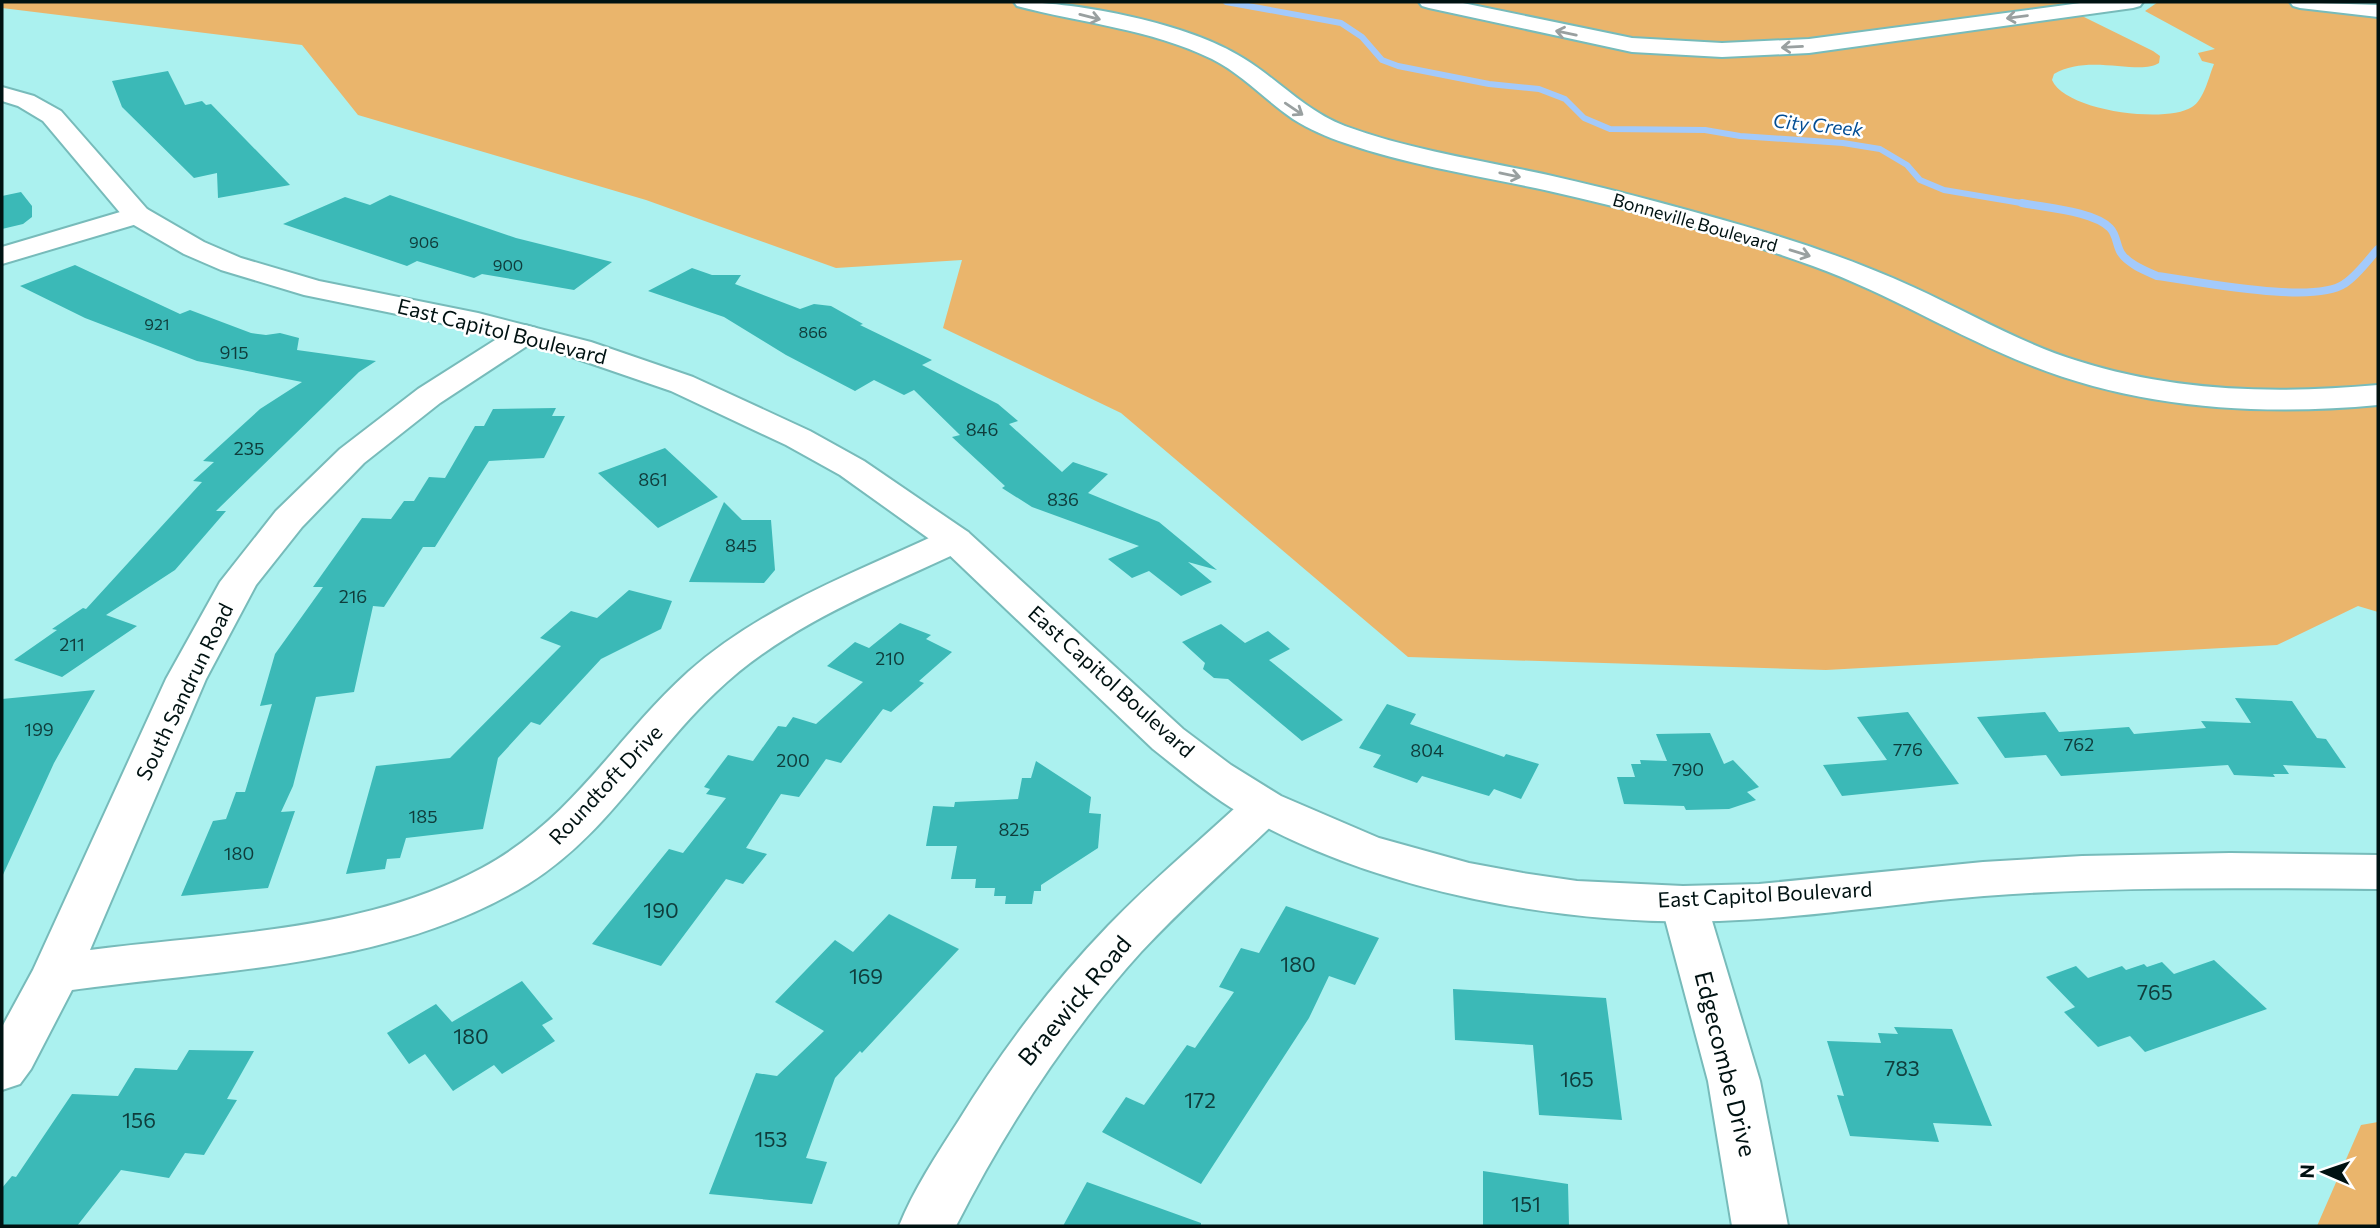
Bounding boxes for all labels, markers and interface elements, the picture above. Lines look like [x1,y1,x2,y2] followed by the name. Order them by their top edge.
[1078,11,1101,24] one-way arrow
[2006,11,2029,24] one-way arrow
[1555,25,1578,39] one-way arrow
[1781,41,1803,54] one-way arrow
[1283,102,1303,116] one-way arrow
[1772,108,1865,141] water label: City Creek
[1498,168,1521,182] one-way arrow
[1610,188,1780,256] street label: Bonneville Boulevard
[409,232,439,251] house number: 906
[1789,248,1811,261] one-way arrow
[493,255,523,274] house number: 900
[395,292,610,369] street label: East Capitol Boulevard
[144,314,170,333] house number: 921
[798,322,828,341] house number: 866
[220,341,248,363] house number: 915
[966,418,998,440] house number: 846
[234,437,264,459] house number: 235
[638,468,668,490] house number: 861
[1047,488,1079,510] house number: 836
[725,534,757,556] house number: 845
[339,585,367,607] house number: 216
[130,599,237,784] street label: South Sandrun Road
[1024,600,1200,762] street label: East Capitol Boulevard
[59,633,85,655] house number: 211
[875,647,905,669] house number: 210
[24,718,54,740] house number: 199
[543,719,667,849] street label: Roundtoft Drive
[2064,733,2094,755] house number: 762
[1893,738,1923,760] house number: 776
[1410,739,1444,761] house number: 804
[776,749,810,771] house number: 200
[1672,758,1704,780] house number: 790
[409,805,437,827] house number: 185
[998,818,1030,840] house number: 825
[224,842,254,864] house number: 180
[1657,875,1873,912] street label: East Capitol Boulevard
[643,897,679,922] house number: 190
[1011,929,1137,1071] street label: Braewick Road
[1280,951,1316,976] house number: 180
[849,963,883,988] house number: 169
[1689,968,1764,1159] street label: Edgecombe Drive
[2137,979,2173,1004] house number: 765
[453,1023,489,1048] house number: 180
[1884,1055,1920,1080] house number: 783
[1560,1066,1594,1091] house number: 165
[1184,1087,1216,1112] house number: 172
[122,1107,156,1132] house number: 156
[754,1126,788,1151] house number: 153
[2289,1137,2359,1207] north arrow
[2295,1164,2318,1179] text: N
[1511,1191,1541,1216] house number: 151

